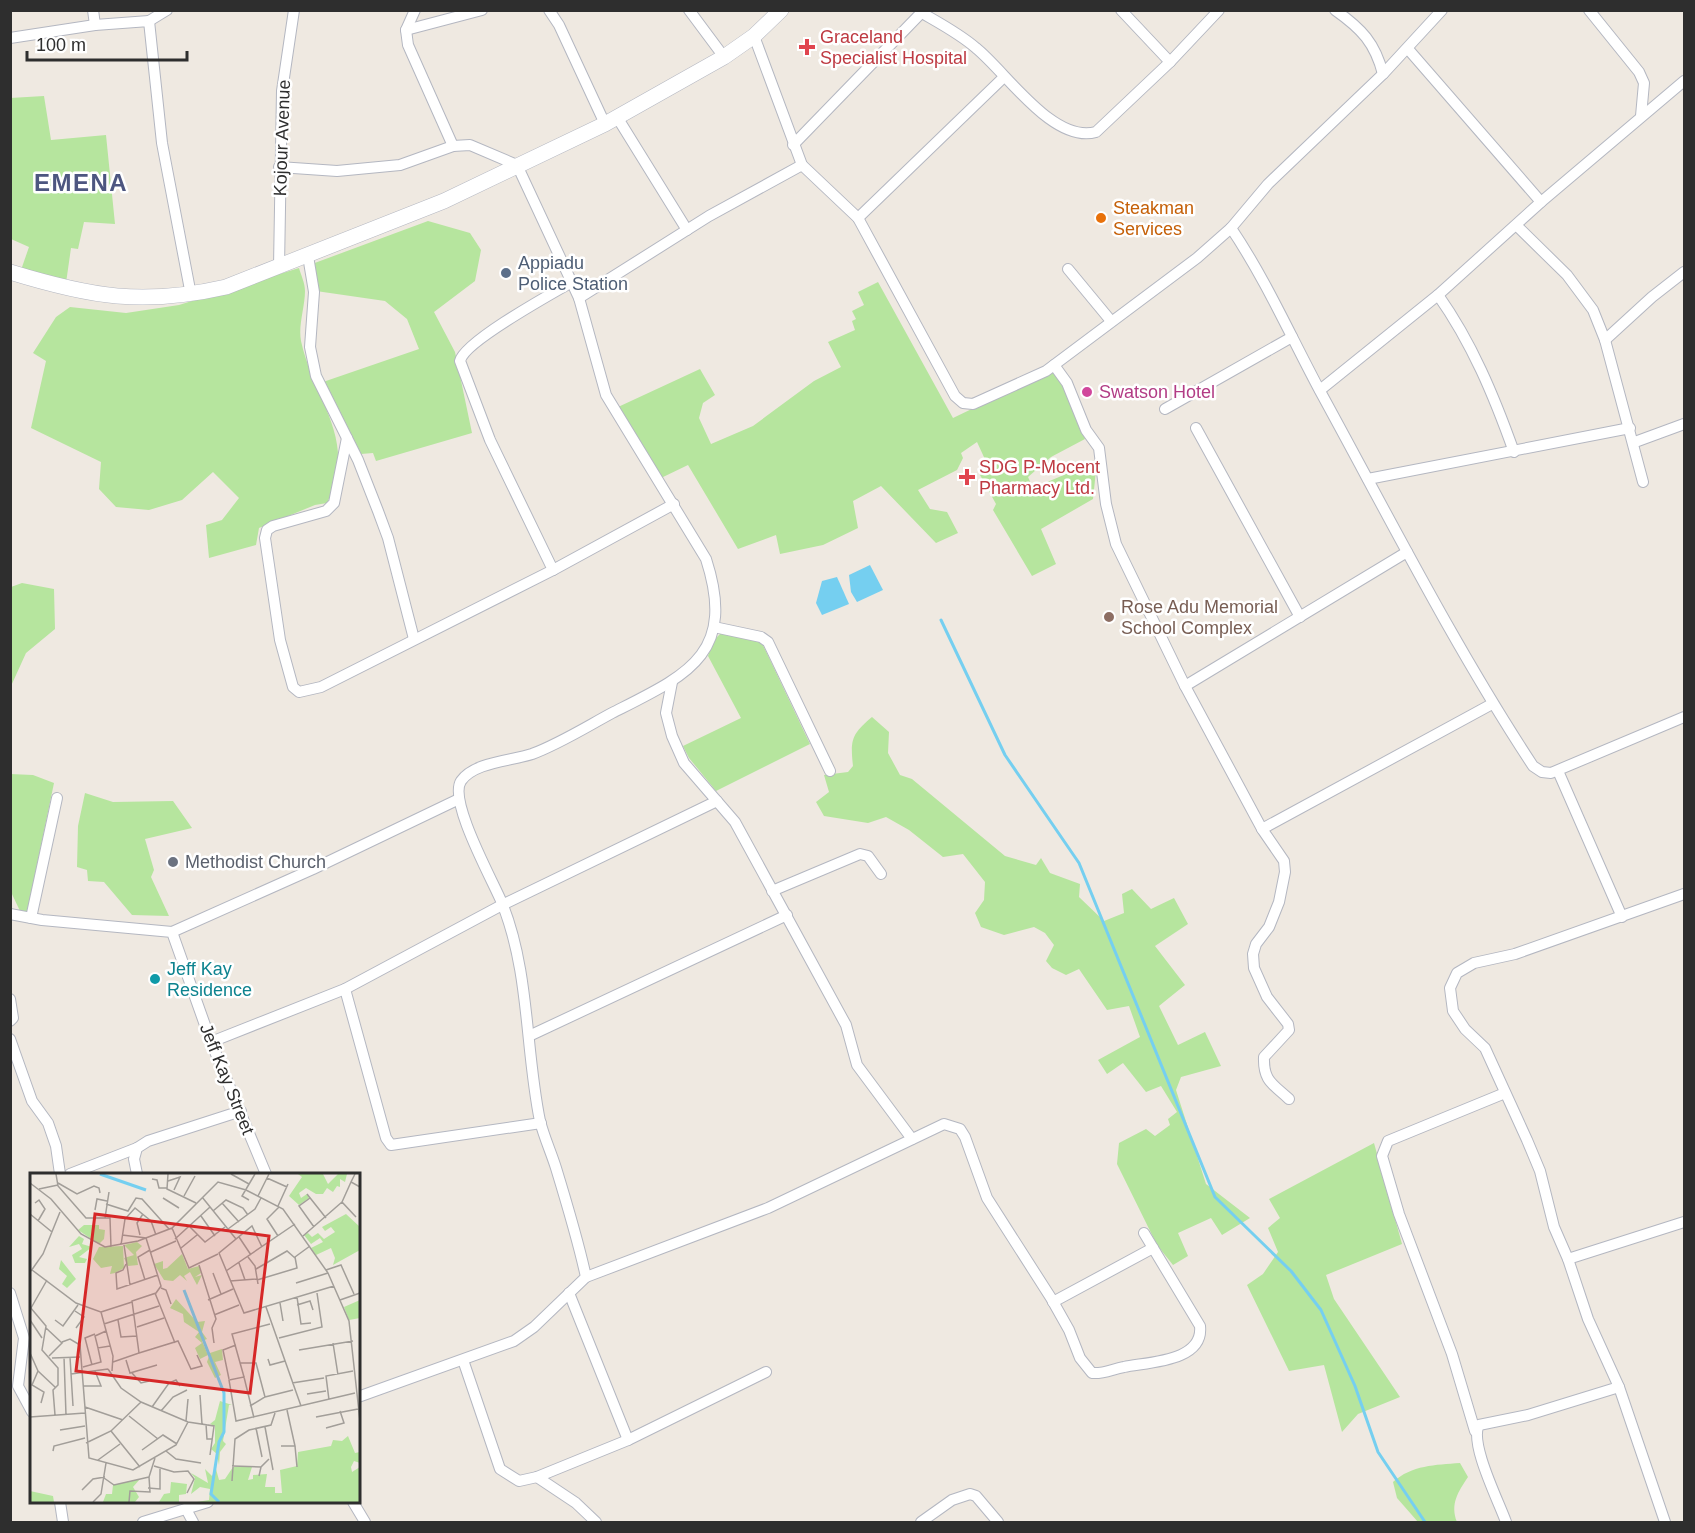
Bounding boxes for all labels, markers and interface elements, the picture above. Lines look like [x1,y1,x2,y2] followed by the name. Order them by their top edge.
[27,24,188,62] scale bar
[820,27,967,68] place label: Graceland Specialist Hospital
[36,35,86,55] text: 100 m
[798,38,816,56] marker: Graceland Specialist Hospital
[270,79,294,197] street label: Kojour Avenue
[34,169,128,196] district label: EMENA
[1113,198,1194,239] place label: Steakman Services
[1094,211,1108,225] marker: Steakman Services
[518,253,628,294] place label: Appiadu Police Station
[499,266,513,280] marker: Appiadu Police Station
[1099,382,1215,402] place label: Swatson Hotel
[1080,385,1094,399] marker: Swatson Hotel
[979,457,1100,498] place label: SDG P-Mocent Pharmacy Ltd.
[960,470,974,484] marker: SDG P-Mocent Pharmacy Ltd.
[1121,597,1278,638] place label: Rose Adu Memorial School Complex
[1102,610,1116,624] marker: Rose Adu Memorial School Complex
[185,852,326,872] place label: Methodist Church
[166,855,180,869] marker: Methodist Church
[167,959,252,1000] place label: Jeff Kay Residence
[148,972,162,986] marker: Jeff Kay Residence
[196,1021,258,1137] street label: Jeff Kay Street
[30,1173,360,1503] inset map

